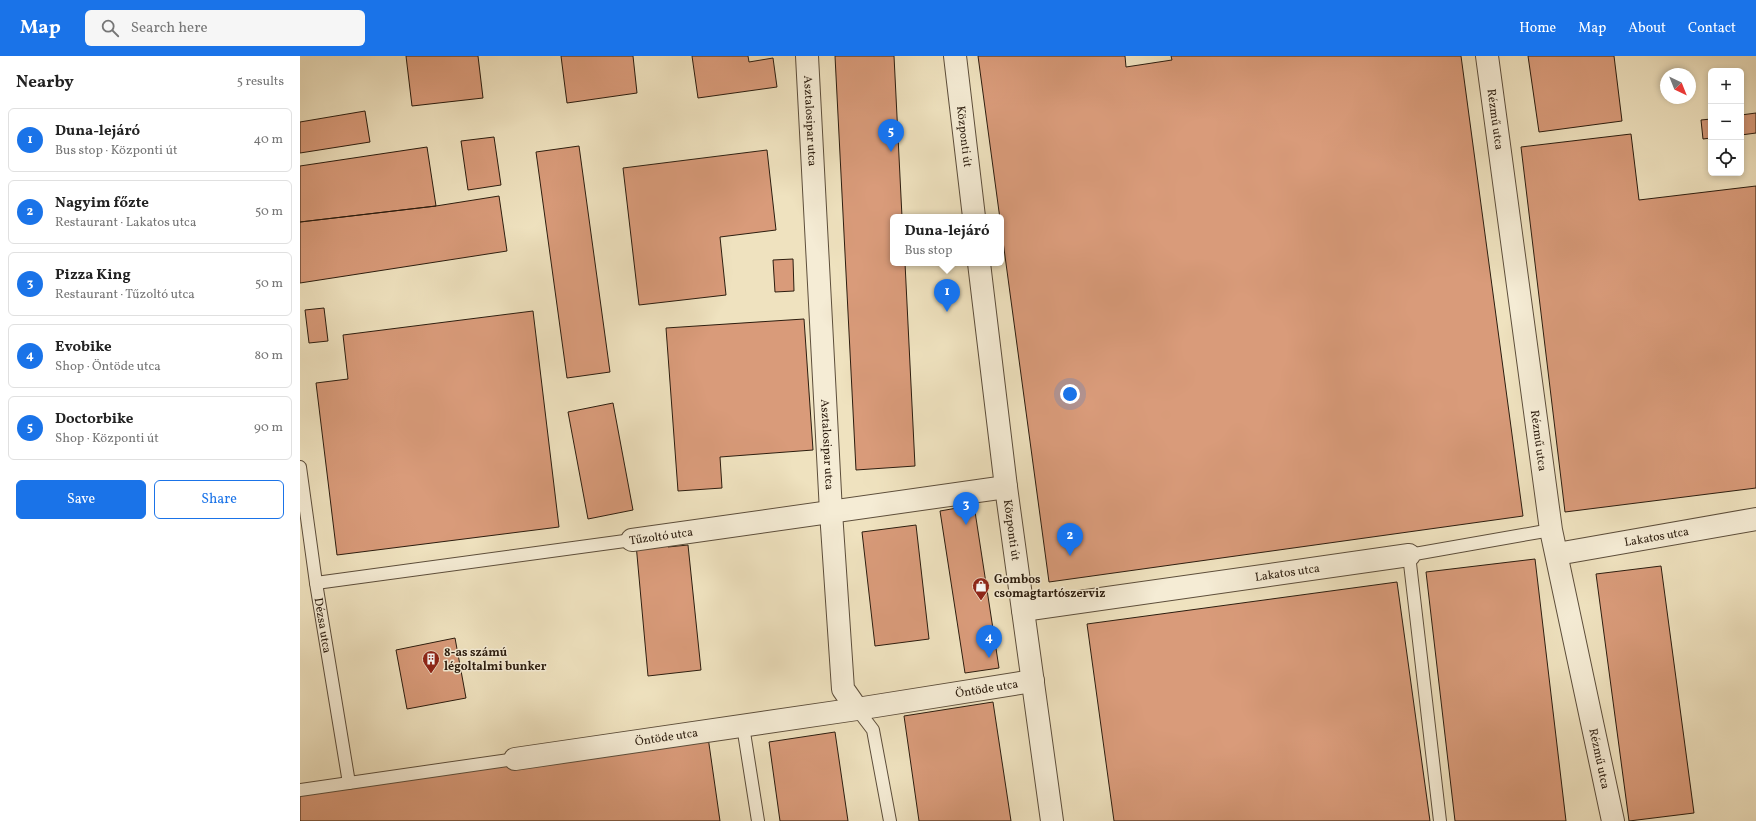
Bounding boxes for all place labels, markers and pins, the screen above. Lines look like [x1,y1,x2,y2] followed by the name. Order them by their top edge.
[878,119,904,152] pin: 5
[934,279,960,312] pin: 1
[953,492,979,525] pin: 3
[1057,523,1083,556] pin: 2
[994,572,1105,602] place label: Gombos csomagtartószerviz
[971,576,991,601] shop icon: Gombos csomagtartószerviz
[976,625,1002,658] pin: 4
[444,645,547,675] place label: 8-as számú légoltalmi bunker
[421,649,441,674] building icon: 8-as számú légoltalmi bunker

